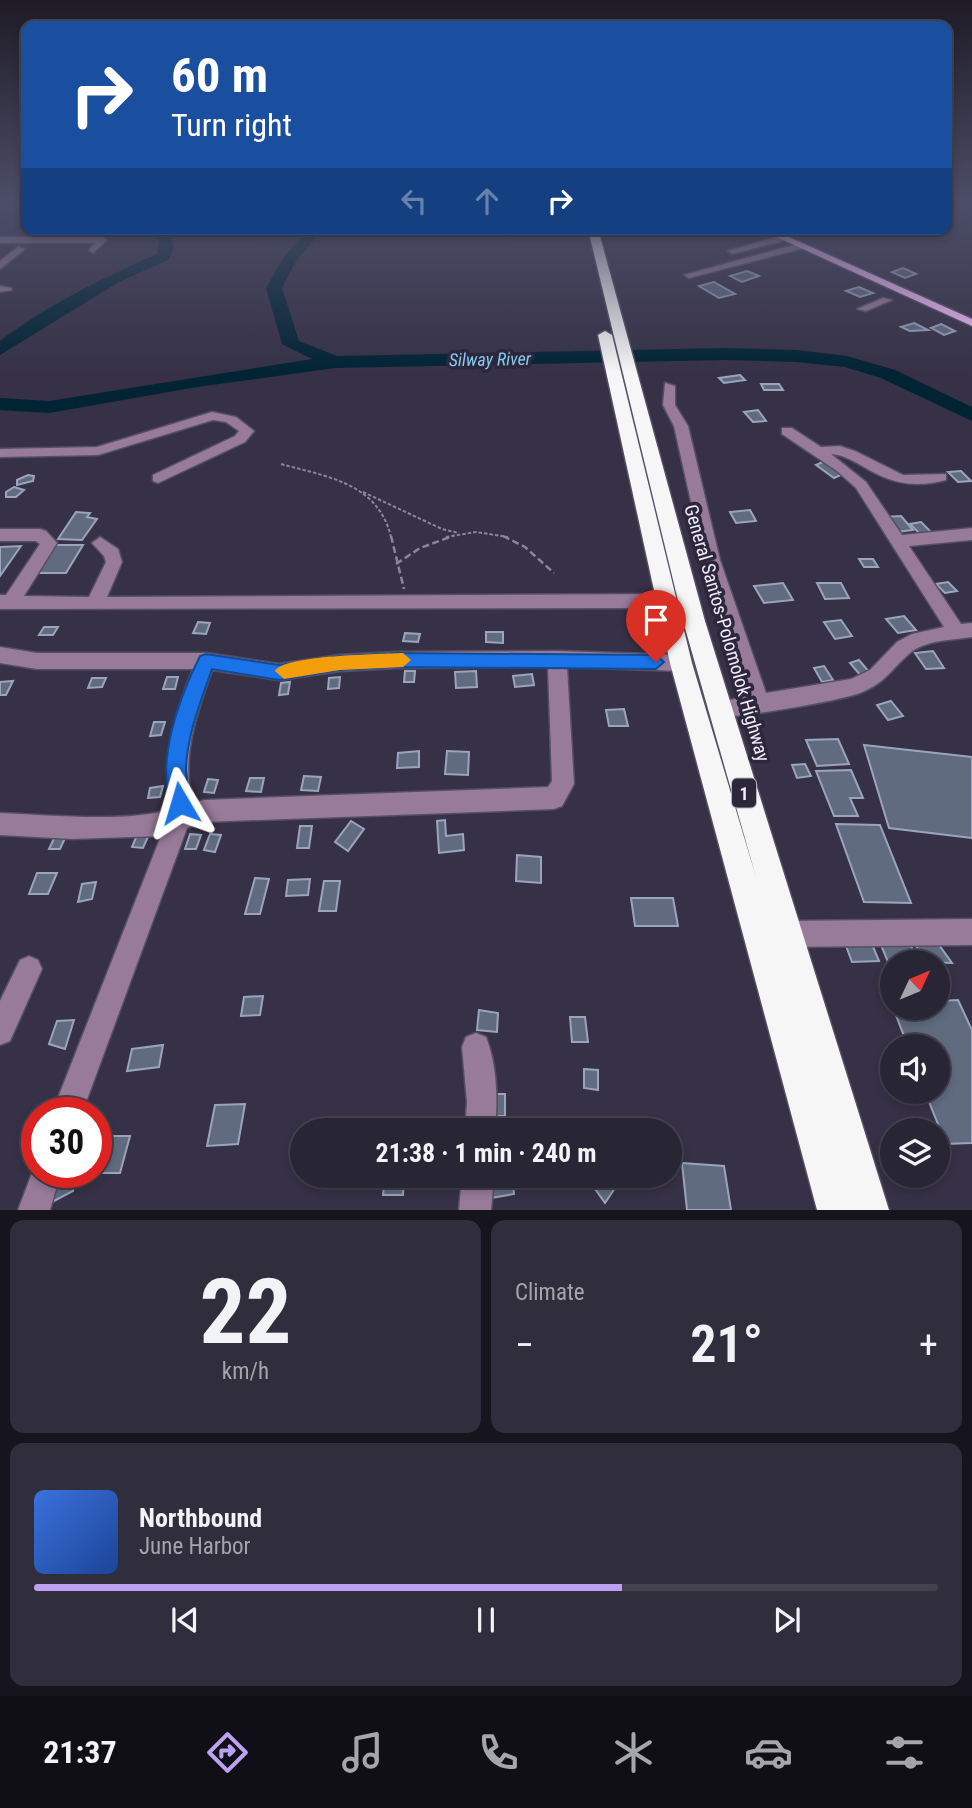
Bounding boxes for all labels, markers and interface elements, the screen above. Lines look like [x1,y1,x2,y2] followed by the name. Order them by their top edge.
[171,47,268,104] text: 60 m
[56,49,147,140] icon: right
[171,106,292,144] text: Turn right
[395,182,433,220] icon: left
[468,182,506,220] icon: ahead
[541,182,579,220] icon: right
[449,348,532,370] water label: Silway River
[679,502,775,764] street label: General Santos-Polomolok Highway
[626,590,686,662] pin
[637,601,675,639] icon: arrive
[143,766,217,840] position arrow
[732,778,756,808] road number: 1
[880,950,950,1020] north arrow
[880,950,950,1188] map controls
[880,1034,950,1104] button: sound
[21,1097,112,1188] speed limit sign: 30
[880,1118,950,1188] button: layers
[376,1138,596,1168] text: 21:38 · 1 min · 240 m
[200,1259,291,1365] text: 22
[515,1279,585,1306] text: Climate
[690,1314,763,1375] text: 21°
[515,1323,534,1367] text: −
[919,1323,938,1367] text: +
[222,1358,269,1385] text: km/h
[139,1503,262,1533] text: Northbound
[139,1533,251,1560] text: June Harbor
[166,1601,204,1639] icon: previous
[467,1601,505,1639] icon: pause
[768,1601,806,1639] icon: next
[203,1728,252,1777] icon: directions
[338,1728,387,1777] icon: music
[474,1728,523,1777] icon: phone
[609,1728,658,1777] icon: climate
[744,1728,793,1777] icon: car
[880,1728,929,1777] icon: filters
[43,1733,117,1771] text: 21:37

